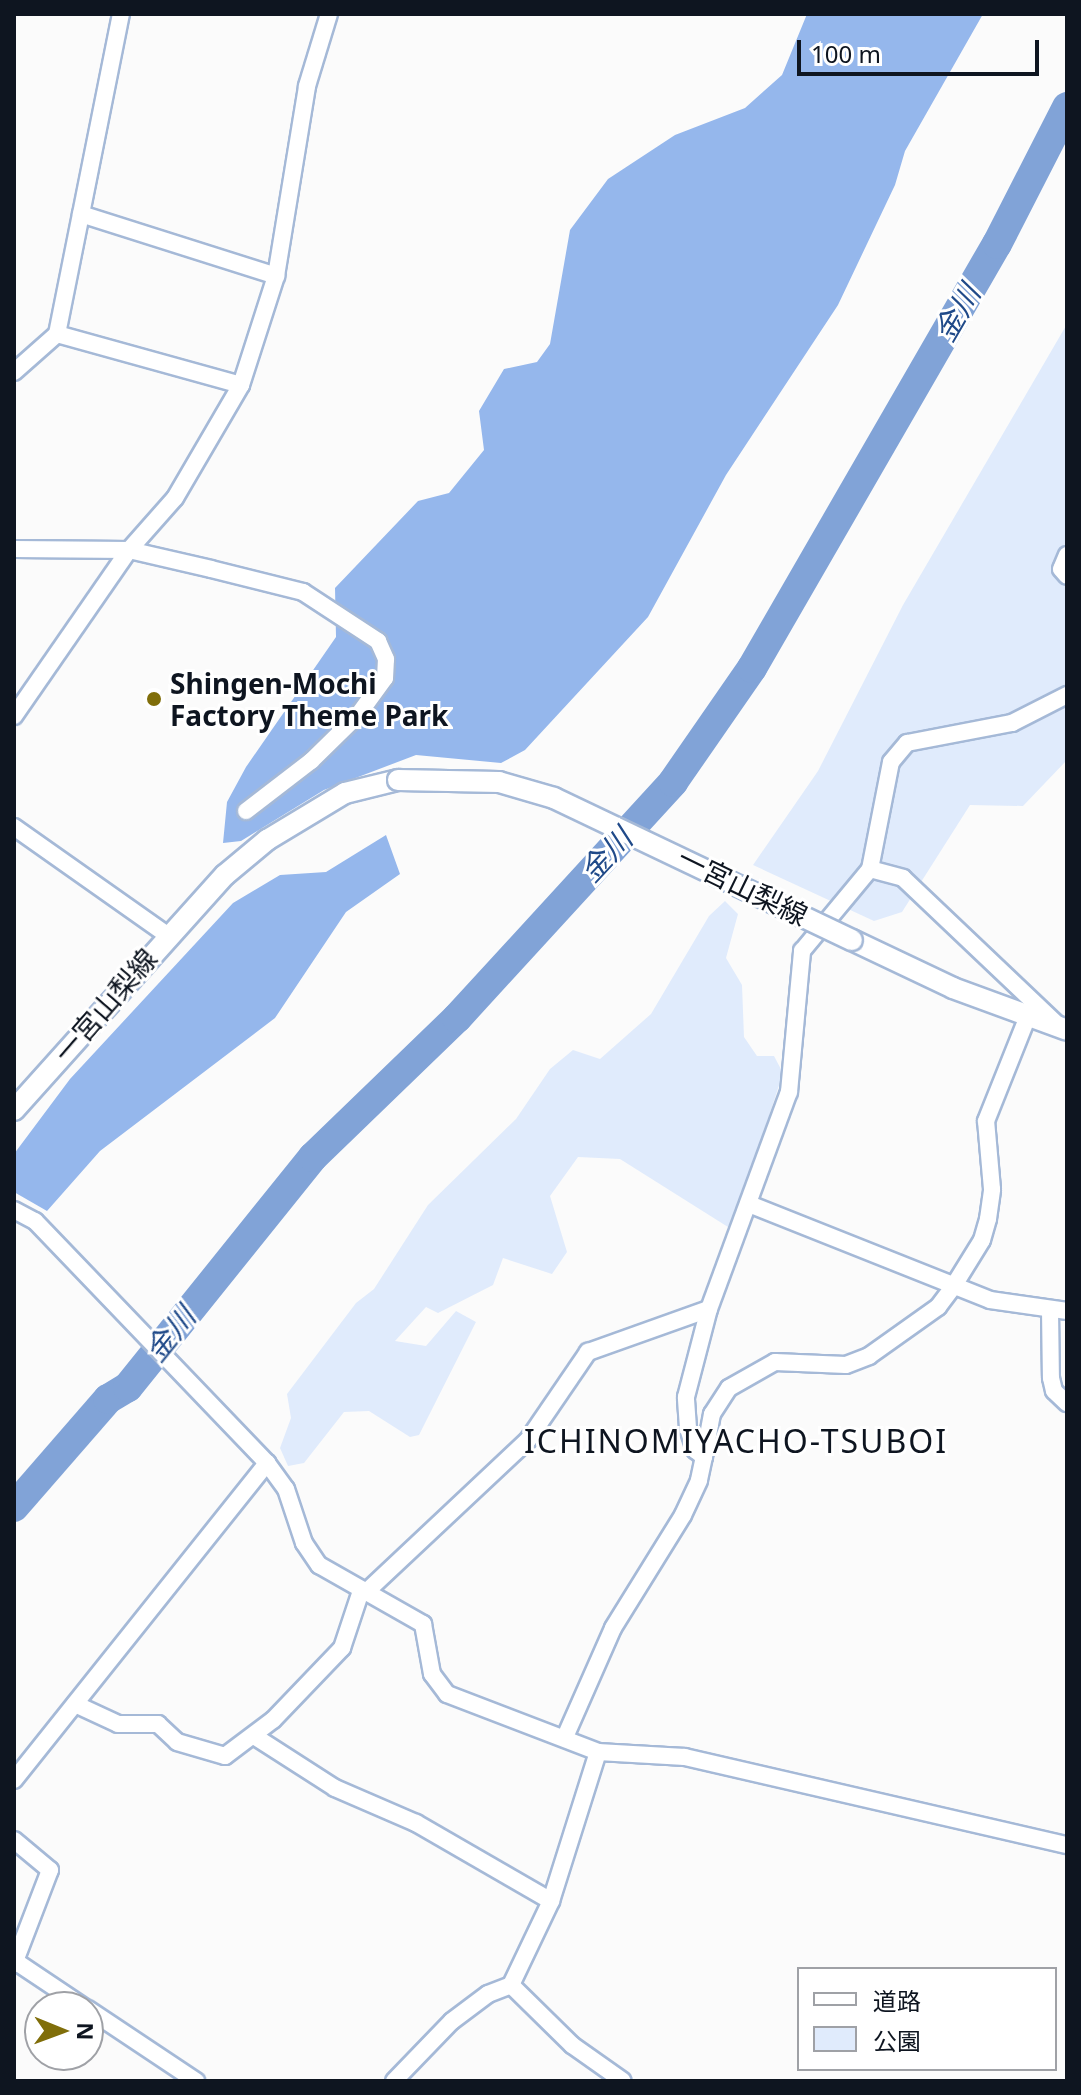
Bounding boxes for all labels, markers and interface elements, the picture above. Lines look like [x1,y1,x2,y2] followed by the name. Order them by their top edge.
[801,24,1043,74] scale bar
[811,37,881,70] text: 100 m
[926,278,988,348] water label: 金川
[170,666,448,732] place label: Shingen-Mochi Factory Theme Park
[145,690,163,708] marker: Shingen-Mochi Factory Theme Park
[572,821,640,889] water label: 金川
[673,840,813,932] street label: 一宮山梨線
[46,941,164,1069] street label: 一宮山梨線
[137,1299,203,1369] water label: 金川
[524,1422,948,1460] district label: ICHINOMIYACHO-TSUBOI
[797,1967,1057,2071] legend
[873,1984,921,2017] text: 道路
[24,1991,104,2071] north arrow
[71,2022,101,2041] text: N
[873,2024,921,2057] text: 公園

